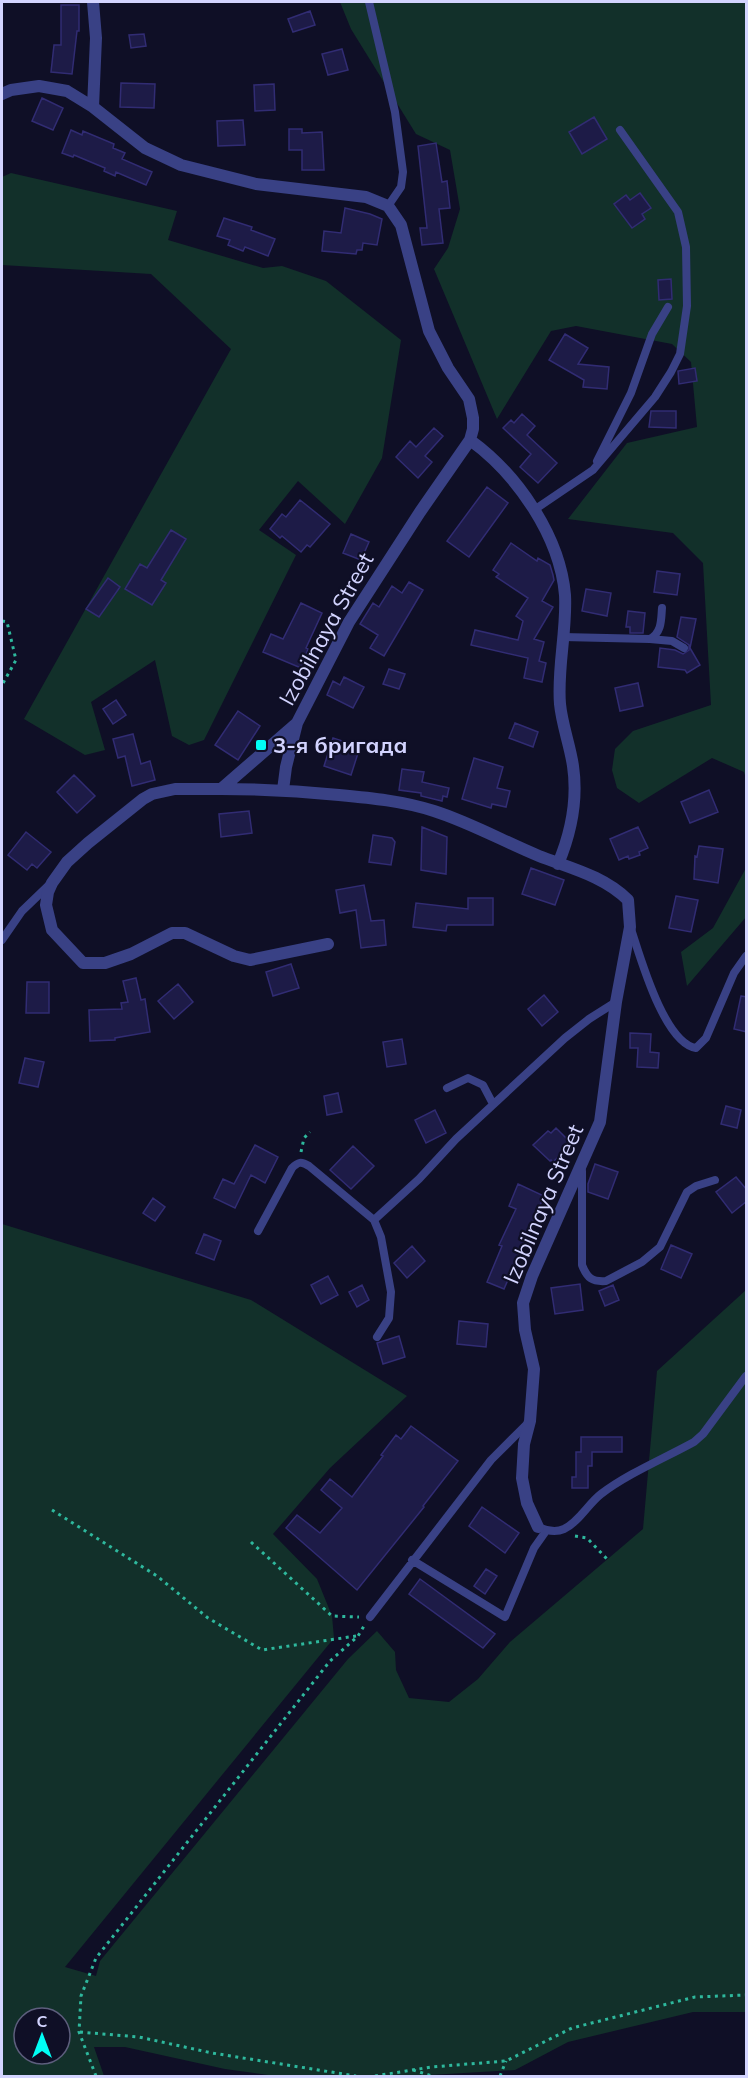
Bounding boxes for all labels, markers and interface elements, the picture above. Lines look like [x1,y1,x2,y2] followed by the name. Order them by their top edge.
[272,547,380,710] street label: Izobilnaya Street
[273,731,407,759] place label: 3-я бригада
[254,738,268,752] marker: 3-я бригада
[497,1120,589,1288] street label: Izobilnaya Street
[12,2006,72,2066] north arrow
[37,2011,48,2031] text: С

